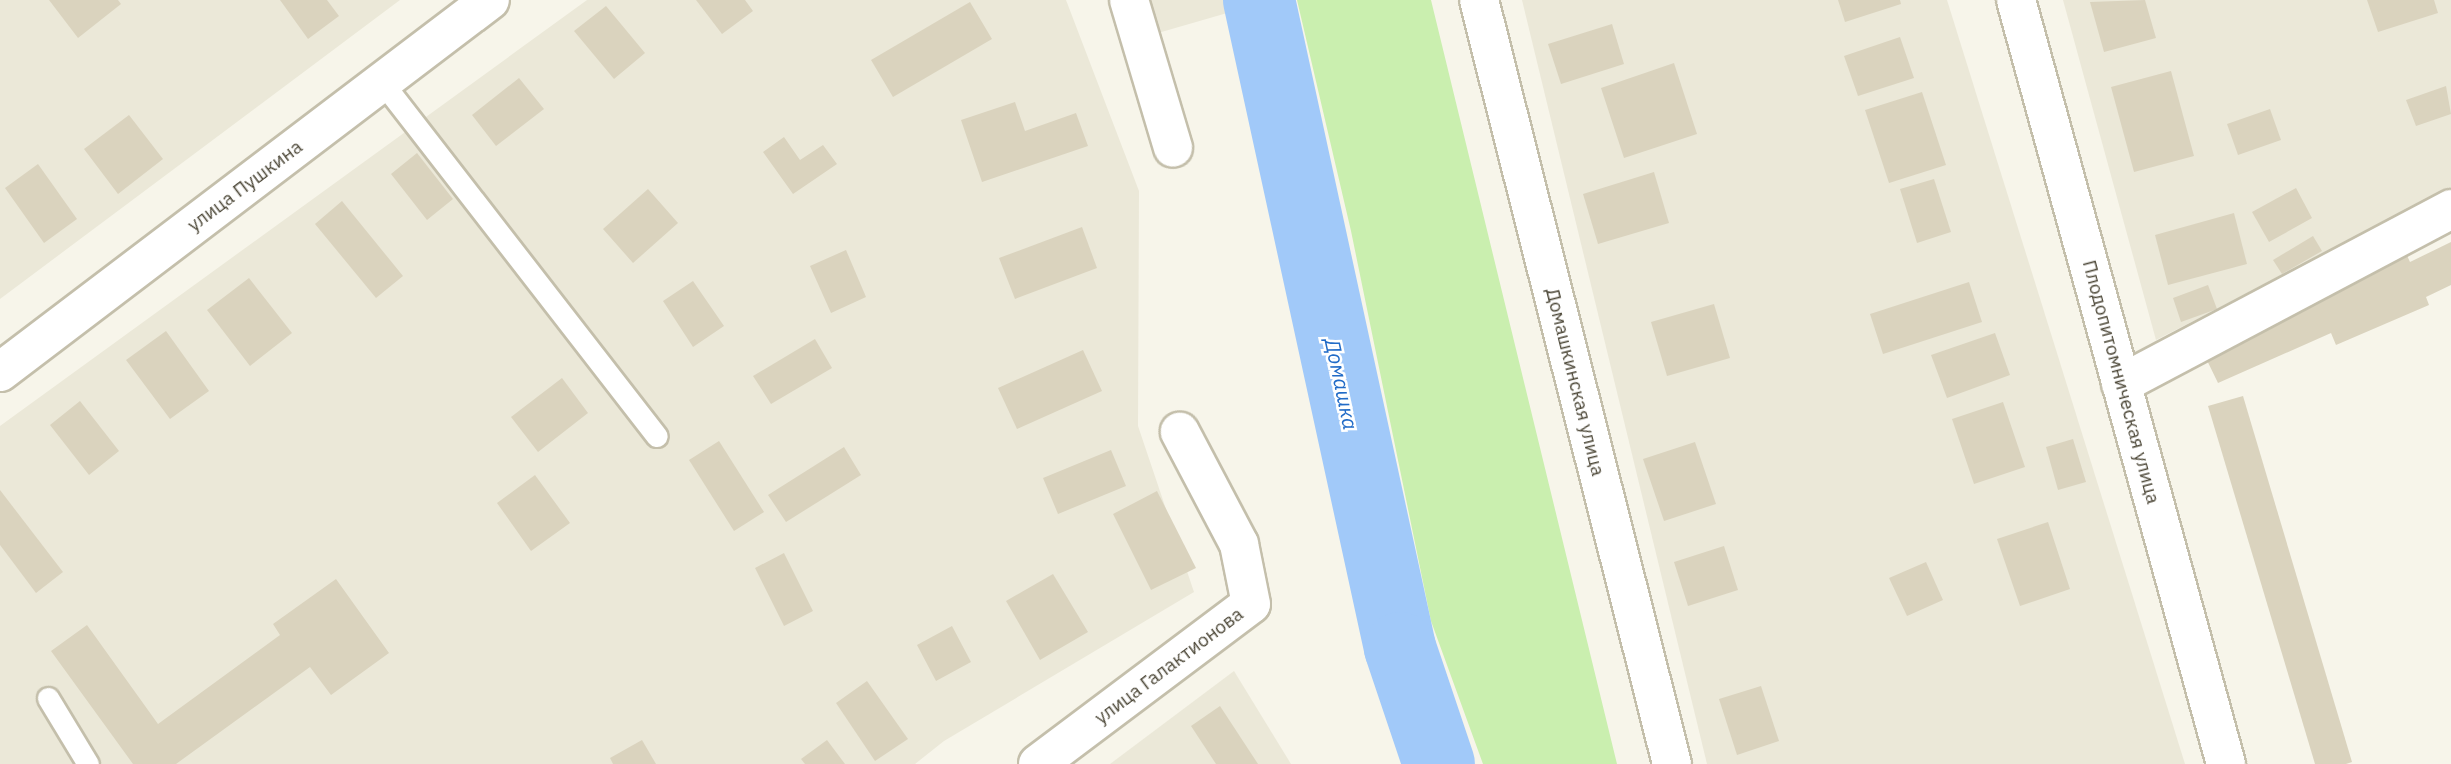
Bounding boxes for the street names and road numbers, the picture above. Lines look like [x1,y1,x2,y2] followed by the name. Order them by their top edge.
[183,135,307,237] street label: улица Пушкина
[2077,258,2165,506] street label: Плодопитомническая улица
[1541,286,1609,478] street label: Домашкинская улица
[1090,603,1248,729] street label: улица Галактионова

